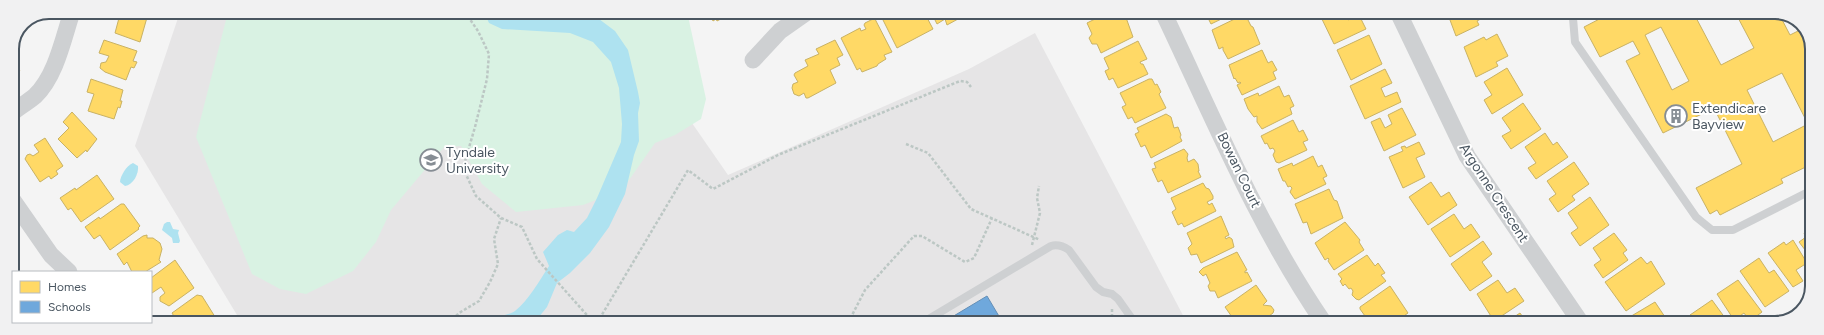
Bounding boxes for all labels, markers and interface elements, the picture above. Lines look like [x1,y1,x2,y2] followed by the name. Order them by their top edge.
[1692,100,1767,133] place label: Extendicare Bayview
[1663,103,1689,129] building icon: Extendicare Bayview
[1213,130,1265,210] street label: Bowan Court
[1456,140,1532,246] street label: Argonne Crescent
[446,144,510,177] place label: Tyndale University
[418,147,444,173] school or university icon: Tyndale University
[12,271,152,323] legend
[48,280,87,294] text: Homes
[48,300,91,314] text: Schools

